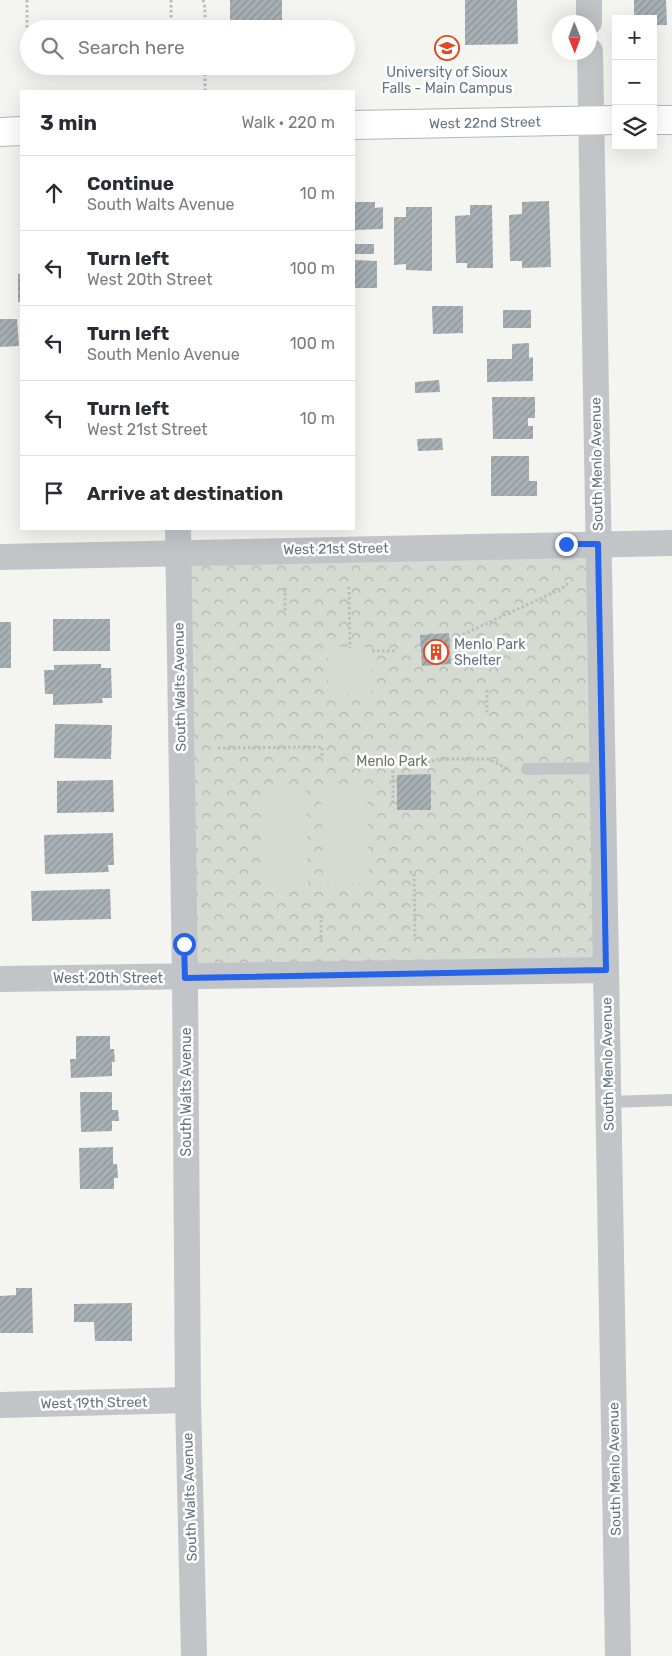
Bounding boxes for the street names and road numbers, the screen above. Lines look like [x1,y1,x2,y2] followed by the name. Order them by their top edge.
[429,113,542,132] street label: West 22nd Street
[587,397,607,531] street label: South Menlo Avenue
[283,540,389,558] street label: West 21st Street
[170,622,190,752] street label: South Walts Avenue
[53,970,163,987] street label: West 20th Street
[598,997,618,1131] street label: South Menlo Avenue
[178,1027,195,1157] street label: South Walts Avenue
[40,1394,148,1412] street label: West 19th Street
[605,1402,625,1536] street label: South Menlo Avenue
[179,1432,201,1562] street label: South Walts Avenue

